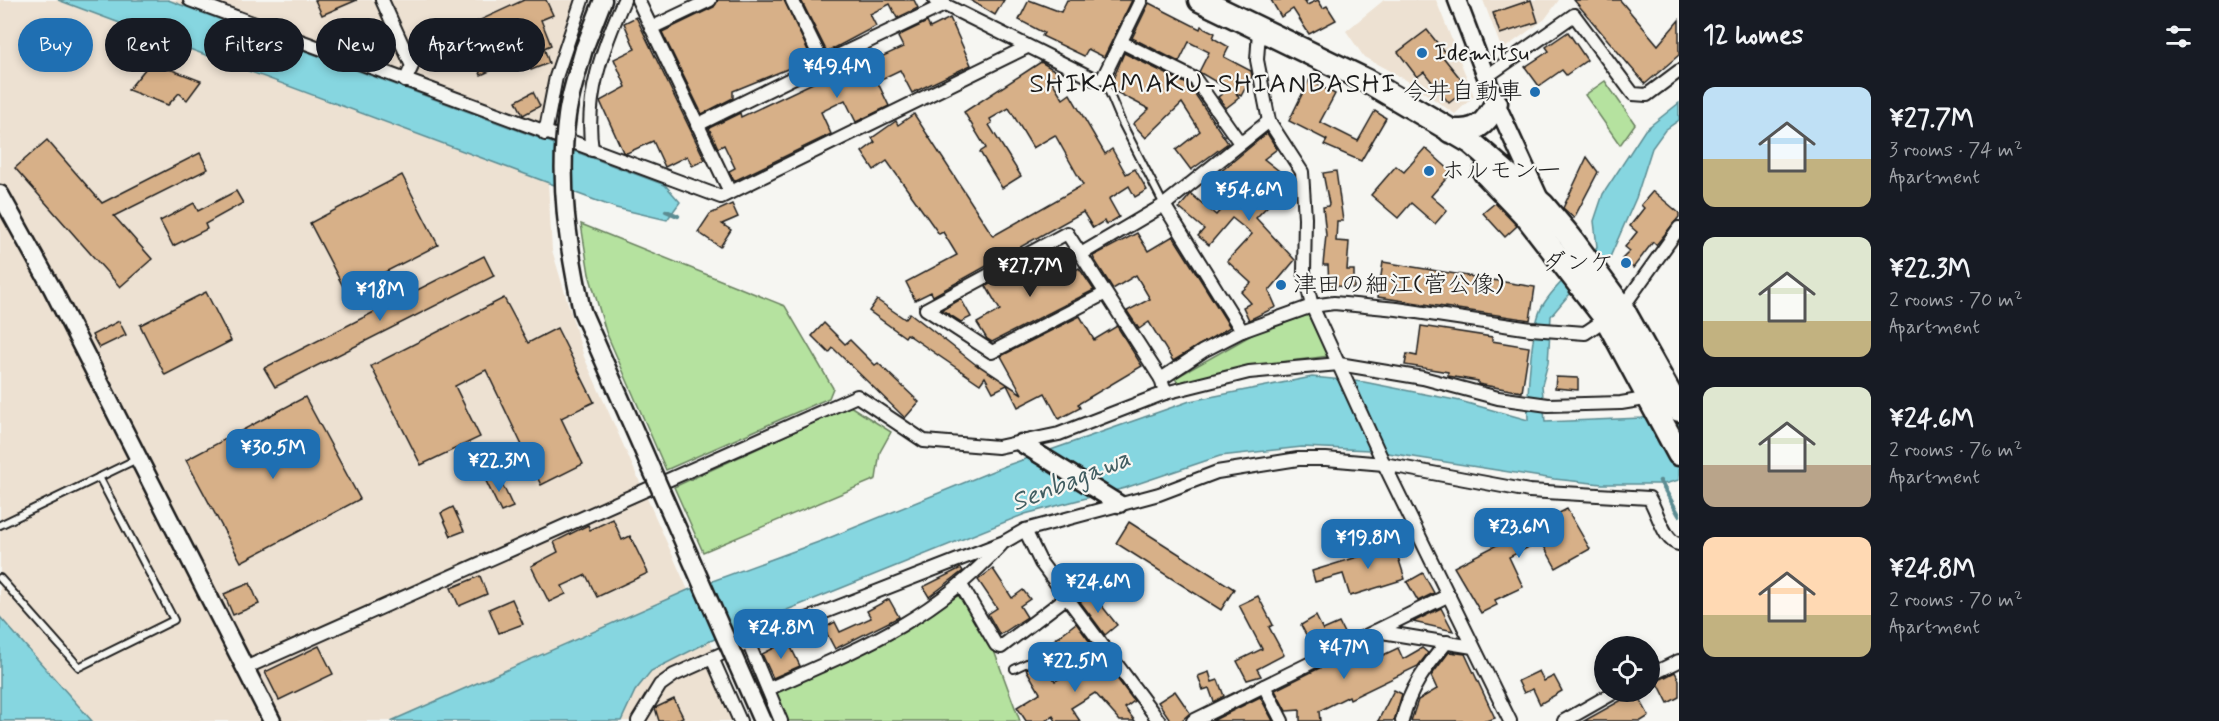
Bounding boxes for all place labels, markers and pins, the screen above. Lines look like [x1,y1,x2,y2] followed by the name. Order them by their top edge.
[1434,38,1529,69] place label: Idemitsu
[1415,46,1429,60] marker: Idemitsu
[788,48,886,99] pin: ¥49.4M
[1403,77,1523,108] place label: 今井自動車
[1528,85,1542,99] marker: 今井自動車
[1441,156,1561,187] place label: ホルモン一
[1422,164,1436,178] marker: ホルモン一
[1200,171,1298,222] pin: ¥54.6M
[981,247,1079,298] pin: ¥27.7M
[1542,248,1614,279] place label: ダンケ
[1619,256,1633,270] marker: ダンケ
[1293,270,1504,301] place label: 津田の細江(菅公像)
[344,271,416,322] pin: ¥18M
[1274,278,1288,292] marker: 津田の細江(菅公像)
[224,429,322,480] pin: ¥30.5M
[450,442,548,493] pin: ¥22.3M
[1470,508,1568,559] pin: ¥23.6M
[1319,519,1417,570] pin: ¥19.8M
[1049,563,1147,614] pin: ¥24.6M
[732,609,830,660] pin: ¥24.8M
[1308,629,1380,680] pin: ¥47M
[1026,642,1124,693] pin: ¥22.5M

